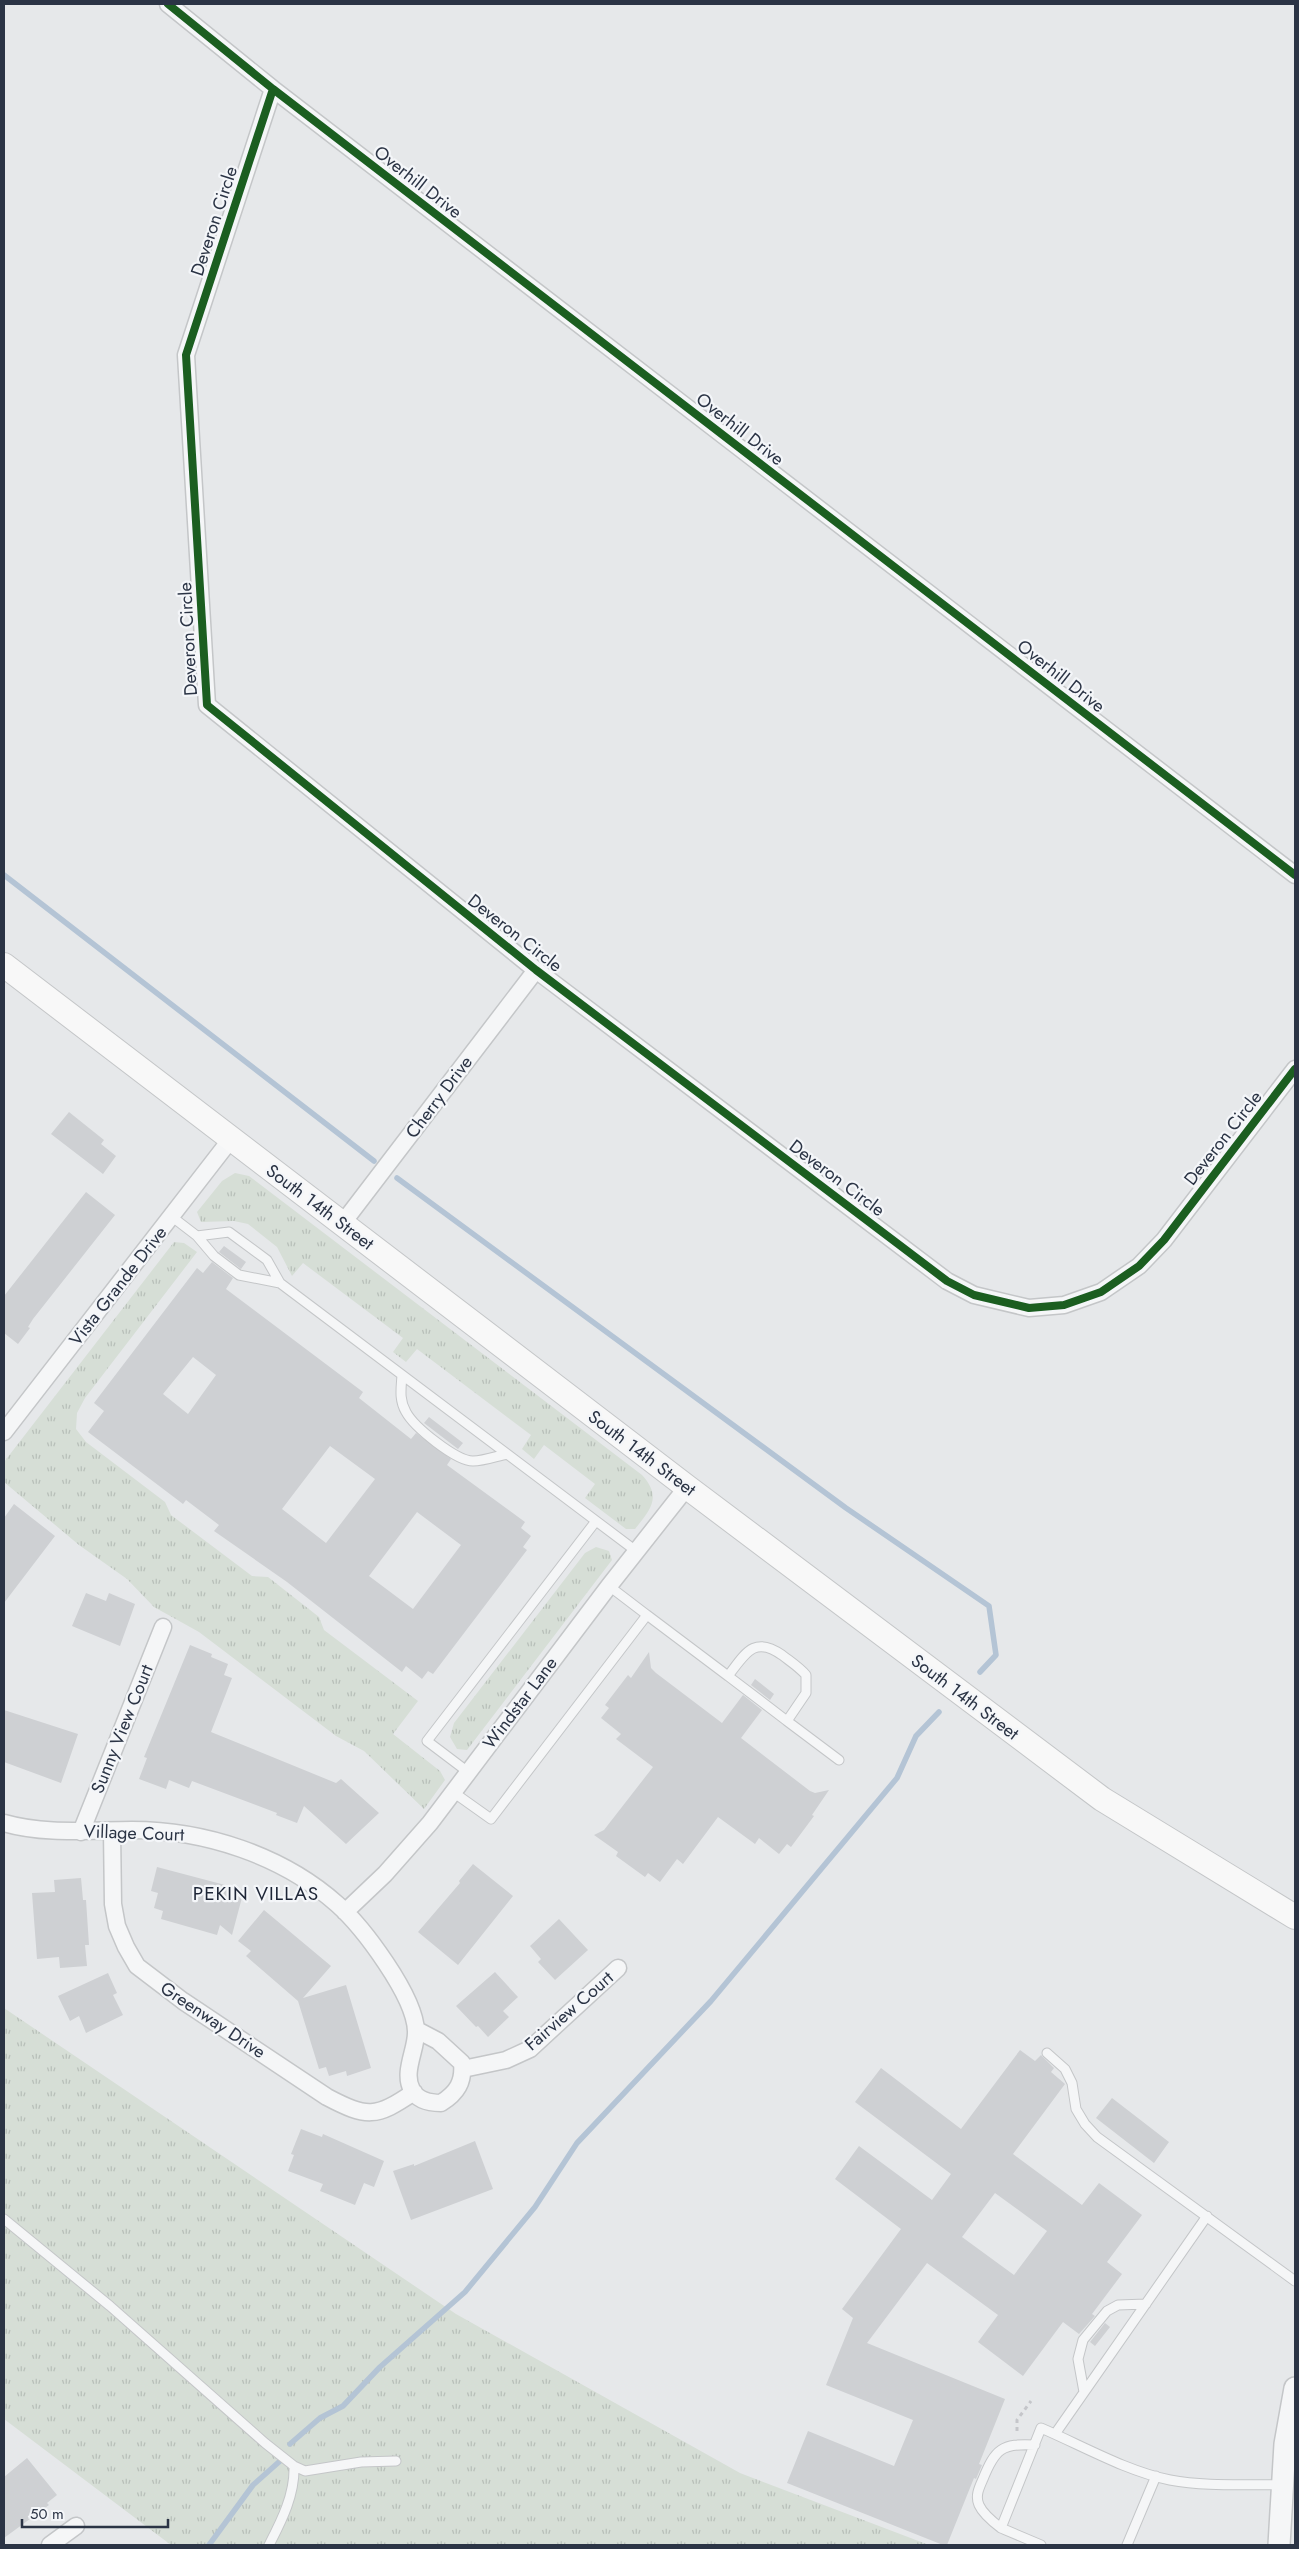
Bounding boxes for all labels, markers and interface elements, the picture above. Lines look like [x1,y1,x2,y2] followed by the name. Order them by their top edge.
[368,139,468,225] street label: Overhill Drive
[184,163,244,279] street label: Deveron Circle
[690,386,790,472] street label: Overhill Drive
[172,582,204,696] street label: Deveron Circle
[1011,633,1111,719] street label: Overhill Drive
[462,888,568,978] street label: Deveron Circle
[399,1050,479,1144] street label: Cherry Drive
[1178,1085,1268,1191] street label: Deveron Circle
[784,1133,890,1223] street label: Deveron Circle
[261,1158,380,1257] street label: South 14th Street
[63,1221,173,1351] street label: Vista Grande Drive
[583,1404,702,1503] street label: South 14th Street
[906,1648,1025,1747] street label: South 14th Street
[477,1651,563,1755] street label: Windstar Lane
[84,1660,160,1797] street label: Sunny View Court
[83,1818,185,1848] street label: Village Court
[193,1880,319,1907] district label: PEKIN VILLAS
[519,1965,619,2057] street label: Fairview Court
[155,1975,271,2065] street label: Greenway Drive
[22,2496,169,2528] scale bar
[30,2503,64,2525] text: 50 m

